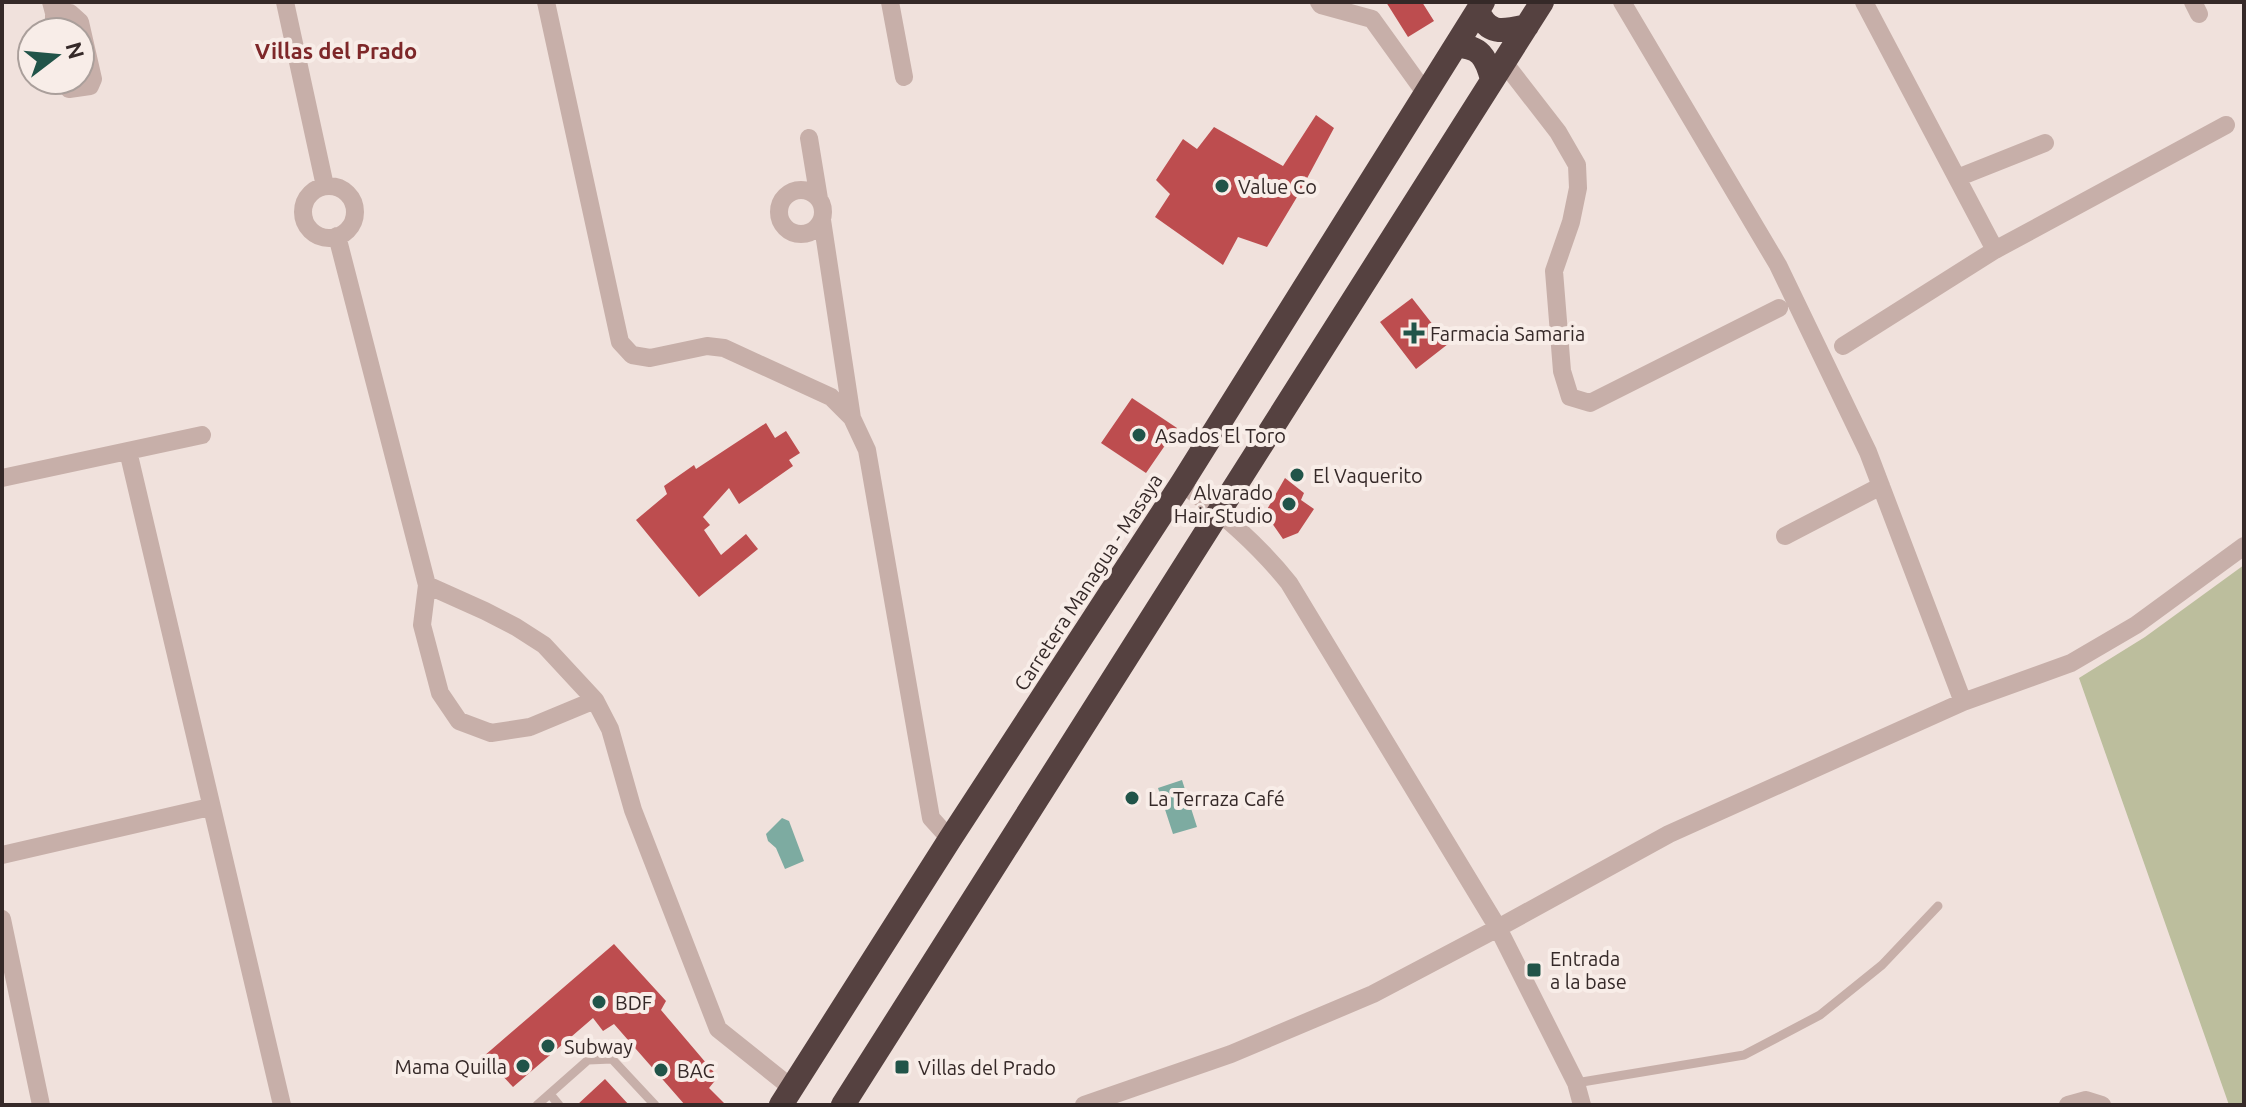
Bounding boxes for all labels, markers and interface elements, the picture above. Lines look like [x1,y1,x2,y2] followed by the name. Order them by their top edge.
[16,16,96,96] north arrow
[255,38,417,63] district label: Villas del Prado
[61,39,90,62] text: N
[1238,175,1317,198] place label: Value Co
[1213,177,1231,195] marker: Value Co
[1430,322,1585,345] place label: Farmacia Samaria
[1405,324,1423,342] marker: Farmacia Samaria
[1155,424,1286,447] place label: Asados El Toro
[1130,426,1148,444] marker: Asados El Toro
[1313,464,1423,487] place label: El Vaquerito
[1288,466,1306,484] marker: El Vaquerito
[1009,469,1167,695] street label: Carretera Managua - Masaya
[1174,481,1273,527] place label: Alvarado Hair Studio
[1280,495,1298,513] marker: Alvarado Hair Studio
[1148,787,1285,810] place label: La Terraza Café
[1123,789,1141,807] marker: La Terraza Café
[1550,947,1627,993] place label: Entrada a la base
[1525,961,1543,979] marker: Entrada a la base
[615,991,652,1014] place label: BDF
[590,993,608,1011] marker: BDF
[564,1035,633,1058] place label: Subway
[539,1037,557,1055] marker: Subway
[395,1055,507,1078] place label: Mama Quilla
[918,1056,1056,1079] place label: Villas del Prado
[514,1057,532,1075] marker: Mama Quilla
[893,1058,911,1076] marker: Villas del Prado
[677,1059,715,1082] place label: BAC
[652,1061,670,1079] marker: BAC

